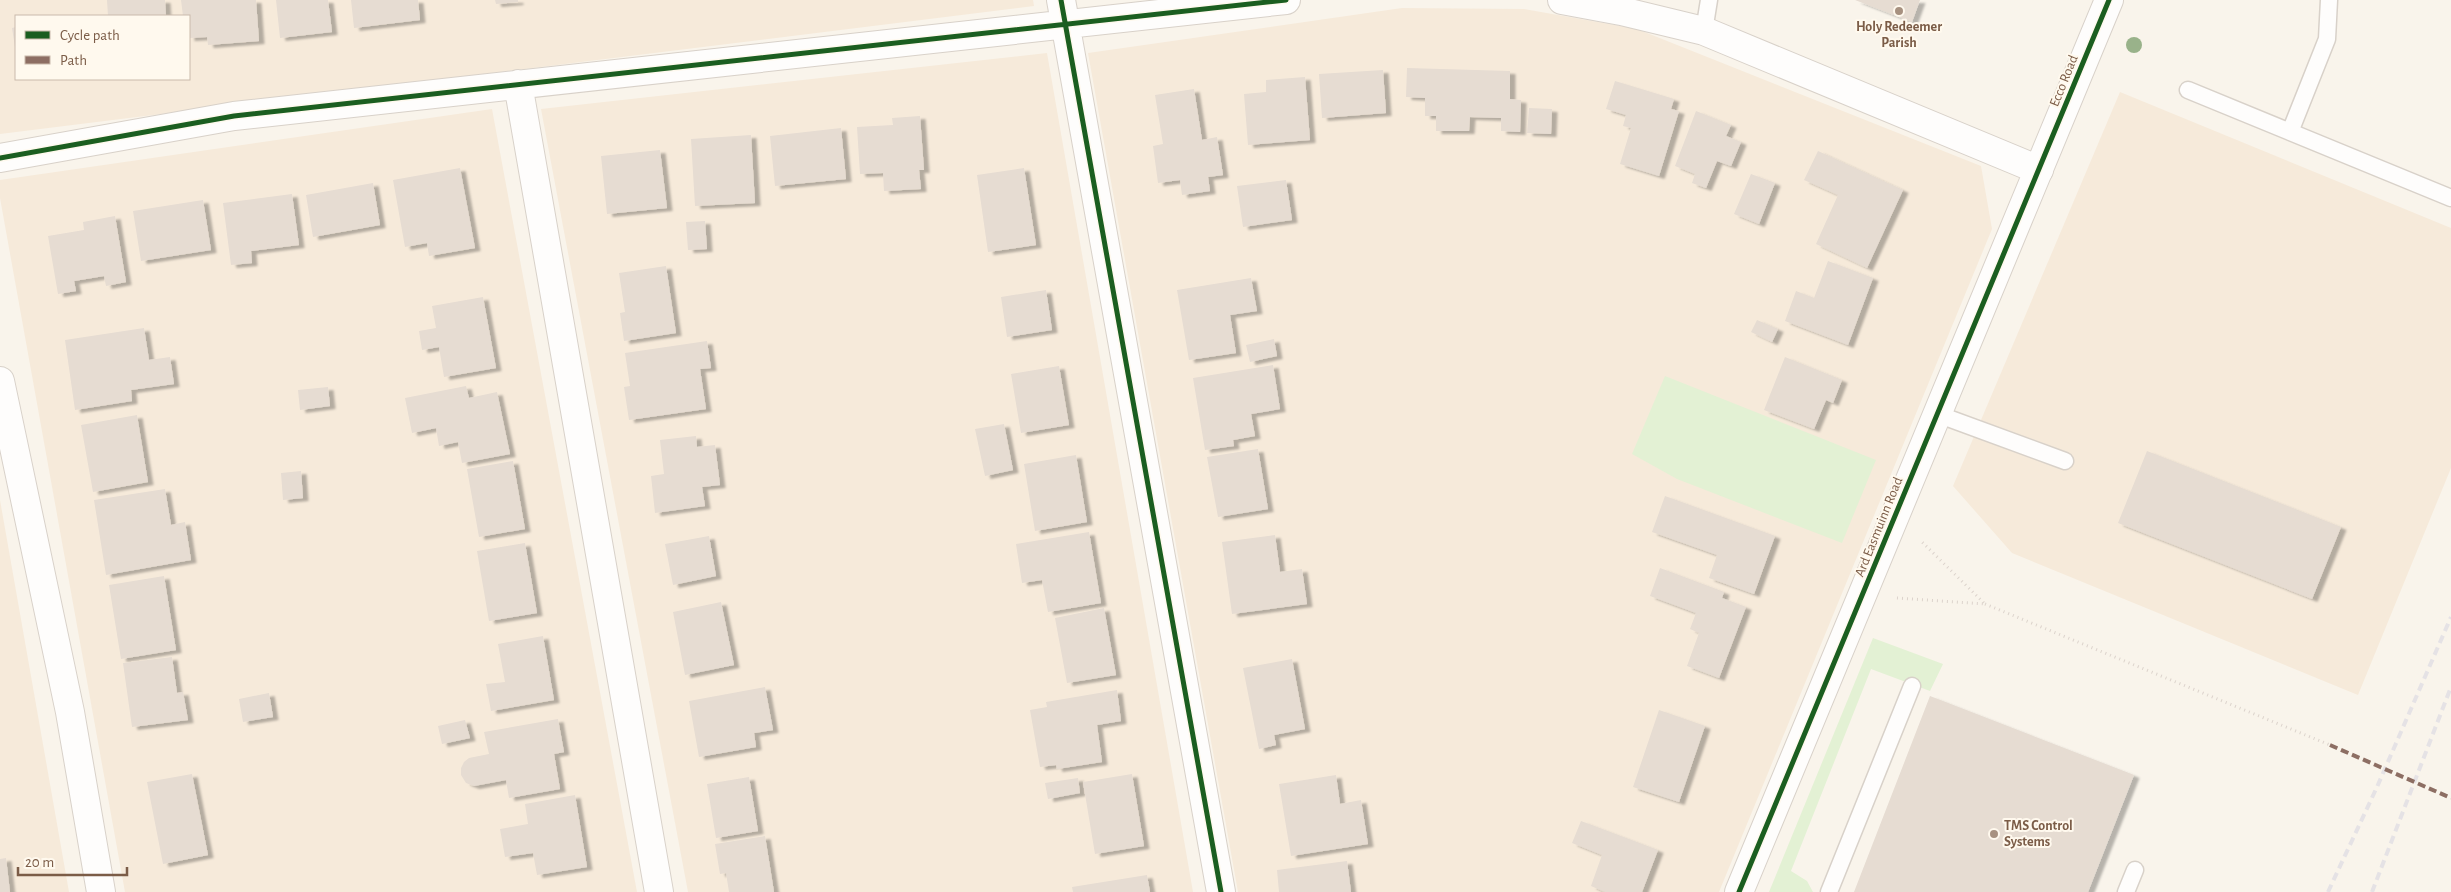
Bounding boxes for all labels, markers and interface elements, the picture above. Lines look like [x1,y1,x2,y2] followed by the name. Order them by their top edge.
[1893,5,1905,17] marker: Holy Redeemer Parish
[15,15,190,80] legend
[1856,20,1942,50] place label: Holy Redeemer Parish
[60,28,120,43] text: Cycle path
[60,53,87,68] text: Path
[2047,53,2081,109] street label: Ecco Road
[1853,475,1905,579] street label: Ard Easmuinn Road
[2004,819,2073,849] place label: TMS Control Systems
[1988,828,2000,840] marker: TMS Control Systems
[18,844,126,876] scale bar
[25,855,54,870] text: 20 m

